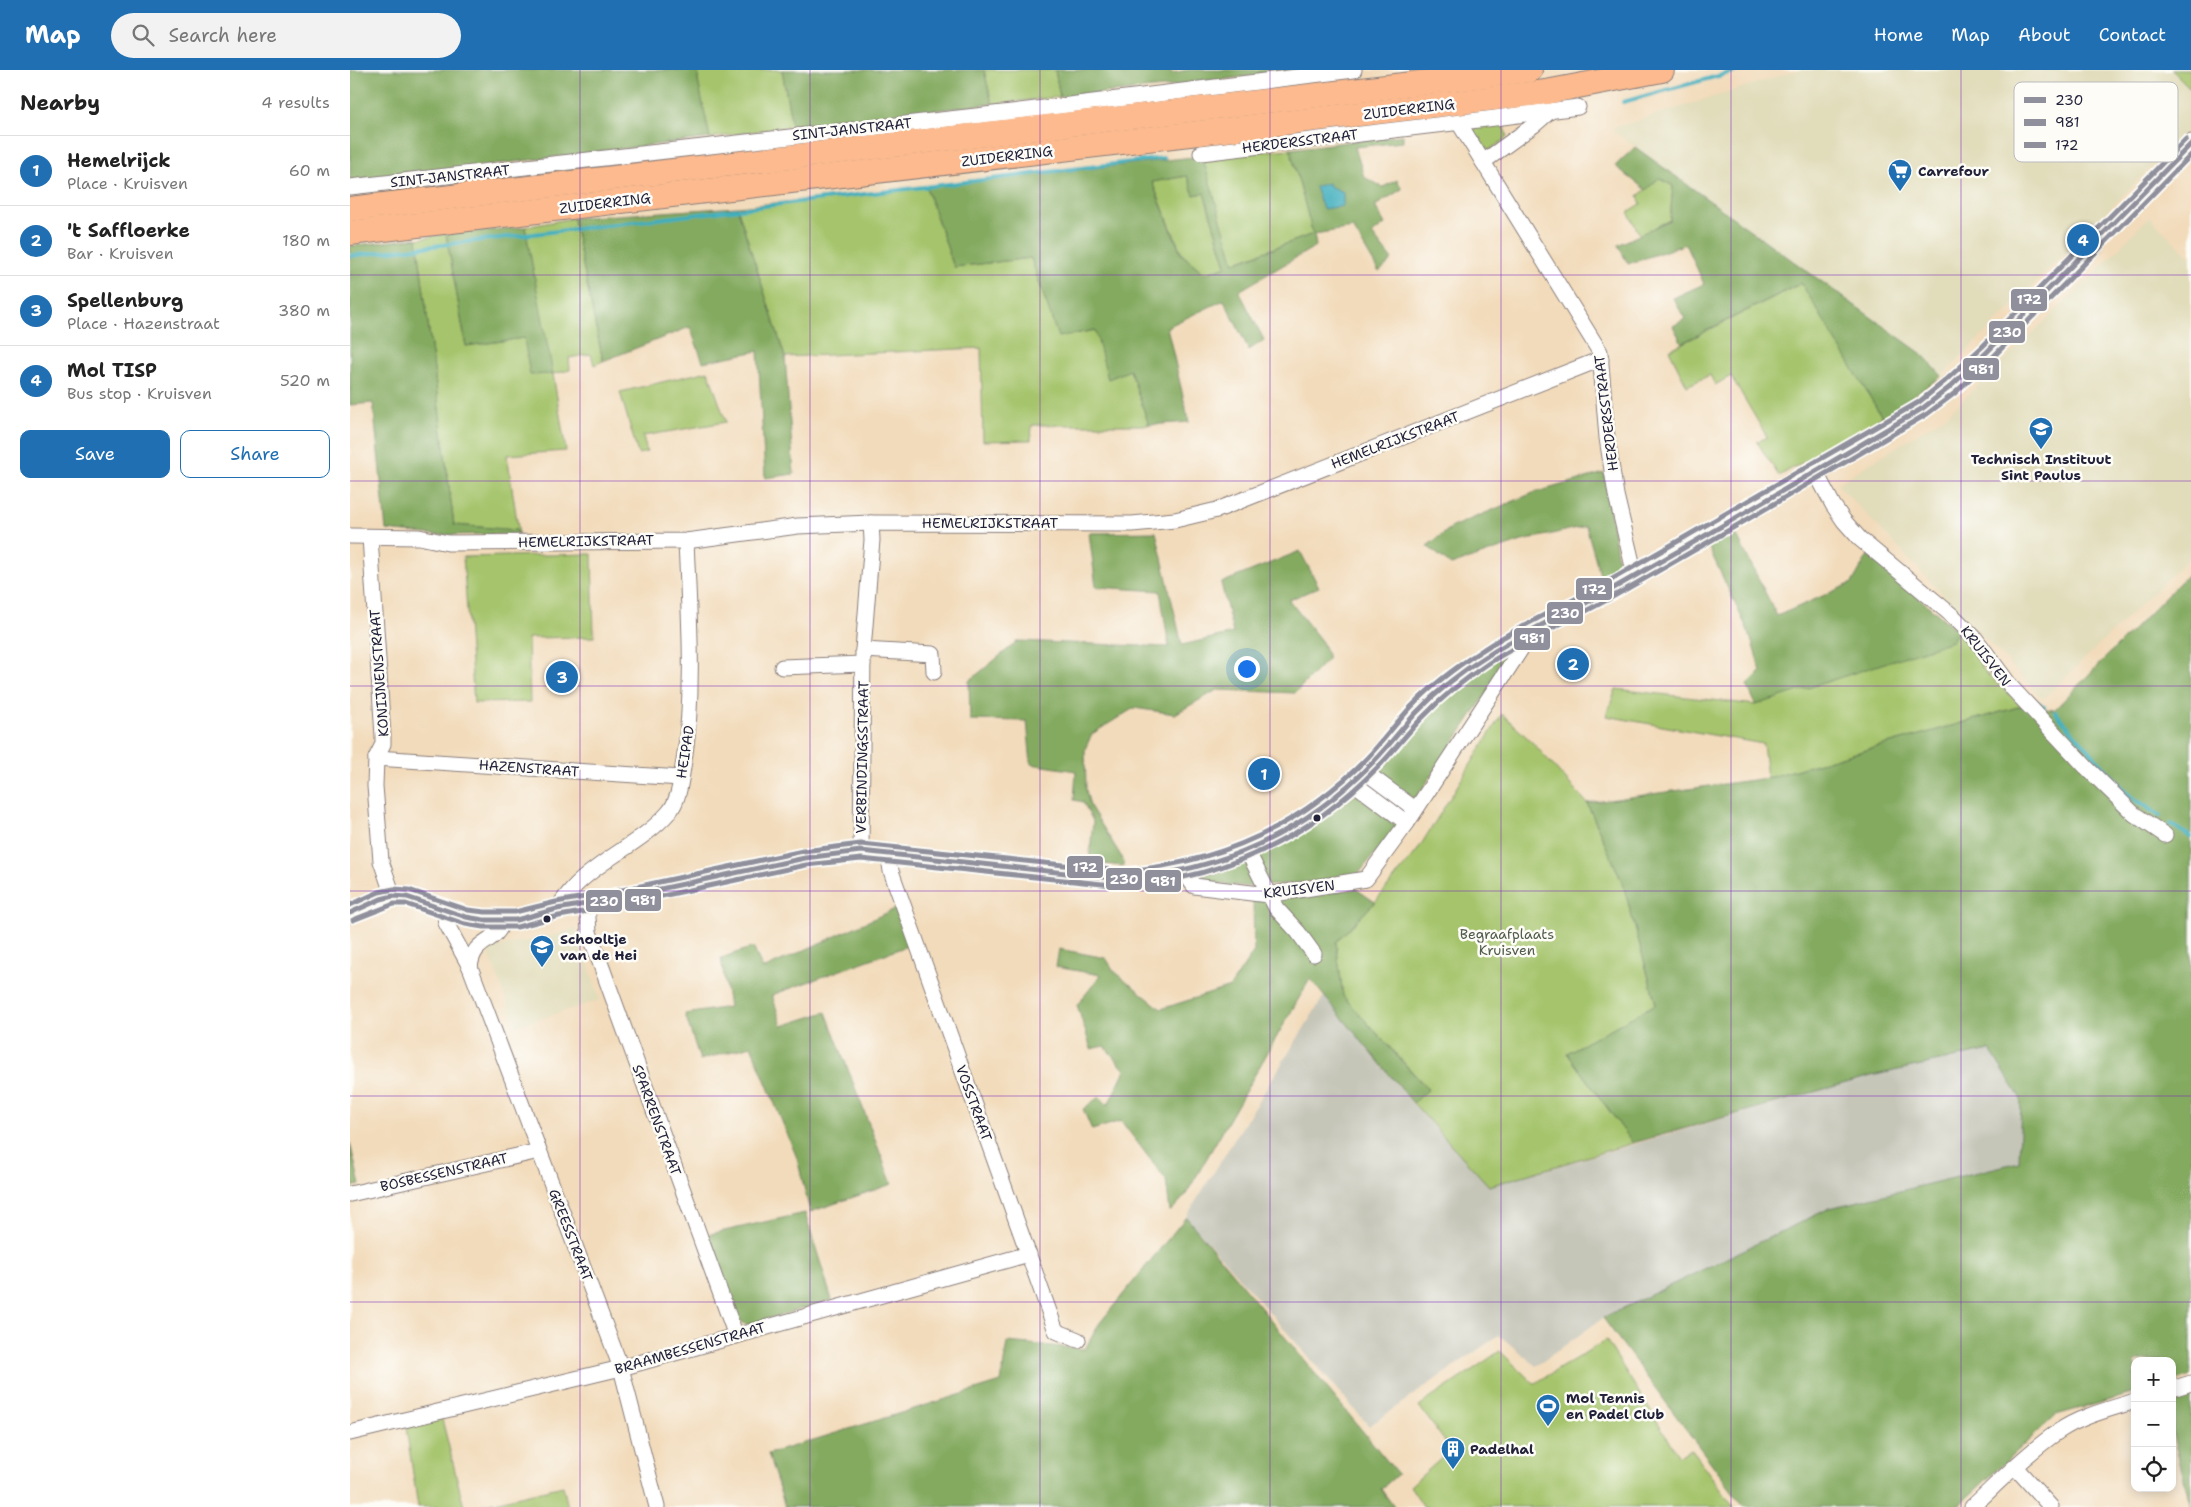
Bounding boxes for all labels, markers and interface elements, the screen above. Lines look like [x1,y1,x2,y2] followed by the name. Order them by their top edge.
[111,13,461,58] search box
[25,19,81,51] text: Map
[129,21,157,49] icon: search
[169,23,277,48] text: Search here
[1874,23,1923,47] text: Home
[1951,23,1990,47] text: Map
[2018,23,2071,47] text: About
[2099,23,2166,47] text: Contact
[2014,82,2178,162] legend
[20,89,100,117] text: Nearby
[2055,91,2083,109] text: 230
[261,92,330,113] text: 4 results
[1362,94,1456,124] street label: ZUIDERRING
[2055,113,2080,131] text: 981
[791,114,913,144] street label: SINT-JANSTRAAT
[1241,125,1359,157] street label: HERDERSSTRAAT
[2055,136,2079,154] text: 172
[960,141,1054,171] street label: ZUIDERRING
[67,148,171,173] text: Hemelrijck
[1887,158,1913,192] supermarket icon: Carrefour
[32,160,40,181] text: 1
[289,160,330,181] text: 60 m
[389,161,511,191] street label: SINT-JANSTRAAT
[1918,162,1990,180] place label: Carrefour
[67,173,188,194] text: Place · Kruisven
[558,188,652,218] street label: ZUIDERRING
[67,218,190,243] text: 't Saffloerke
[2067,221,2099,259] pin: 4
[30,230,42,251] text: 2
[282,230,330,251] text: 180 m
[67,243,174,264] text: Bar · Kruisven
[67,288,183,313] text: Spellenburg
[2010,288,2048,312] line badge: 172
[2016,290,2042,308] text: 172
[30,300,42,321] text: 3
[278,300,330,321] text: 380 m
[67,313,220,334] text: Place · Hazenstraat
[1988,320,2026,344] line badge: 230
[1992,323,2022,341] text: 230
[1590,354,1622,472] street label: HERDERSSTRAAT
[1962,357,2000,381] line badge: 981
[67,358,157,383] text: Mol TISP
[1968,360,1994,378] text: 981
[30,370,42,391] text: 4
[280,370,330,391] text: 520 m
[67,383,212,404] text: Bus stop · Kruisven
[1328,407,1462,473] street label: HEMELRIJKSTRAAT
[2028,416,2054,450] school or university icon: Technisch Instituut Sint Paulus
[20,430,170,478] button: Save
[180,430,330,478] button: Share
[1971,450,2112,484] place label: Technisch Instituut Sint Paulus
[922,514,1058,532] street label: HEMELRIJKSTRAAT
[518,531,655,551] street label: HEMELRIJKSTRAAT
[1575,577,1613,601] line badge: 172
[1581,580,1607,598] text: 172
[1546,601,1584,625] line badge: 230
[1550,604,1580,622] text: 230
[366,608,392,738] street label: KONIJNENSTRAAT
[1957,622,2015,690] street label: KRUISVEN
[1513,627,1551,651] line badge: 981
[1519,629,1545,647] text: 981
[1557,645,1589,683] pin: 2
[1234,656,1260,682] your location
[546,658,578,696] pin: 3
[852,680,872,834] street label: VERBINDINGSSTRAAT
[672,724,698,780] street label: HEIPAD
[1248,755,1280,793] pin: 1
[478,756,580,781] street label: HAZENSTRAAT
[1312,813,1322,823] unlabelled marker
[1066,855,1104,879] line badge: 172
[1072,858,1098,876] text: 172
[1105,867,1143,891] line badge: 230
[1144,869,1182,893] line badge: 981
[1109,870,1139,888] text: 230
[1150,872,1176,890] text: 981
[1262,876,1336,902] street label: KRUISVEN
[624,888,662,912] line badge: 981
[585,889,623,913] line badge: 230
[630,891,656,909] text: 981
[589,892,619,910] text: 230
[542,914,552,924] unlabelled marker
[1460,925,1554,959] park label: Begraafplaats Kruisven
[560,930,637,964] place label: Schooltje van de Hei
[529,934,555,968] school or university icon: Schooltje van de Hei
[629,1062,686,1178] street label: SPARRENSTRAAT
[952,1063,996,1144] street label: VOSSTRAAT
[378,1148,510,1195] street label: BOSBESSENSTRAAT
[545,1186,597,1284] street label: GREESSTRAAT
[613,1318,768,1378] street label: BRAAMBESSENSTRAAT
[2131,1357,2176,1492] map controls
[2131,1357,2176,1402] button: +
[1566,1389,1664,1423] place label: Mol Tennis en Padel Club
[1535,1393,1561,1427] sports icon: Mol Tennis en Padel Club
[2131,1402,2176,1447] button: −
[1440,1436,1466,1470] building icon: Padelhal
[1470,1440,1534,1458] place label: Padelhal
[2131,1447,2176,1492] button: locate

